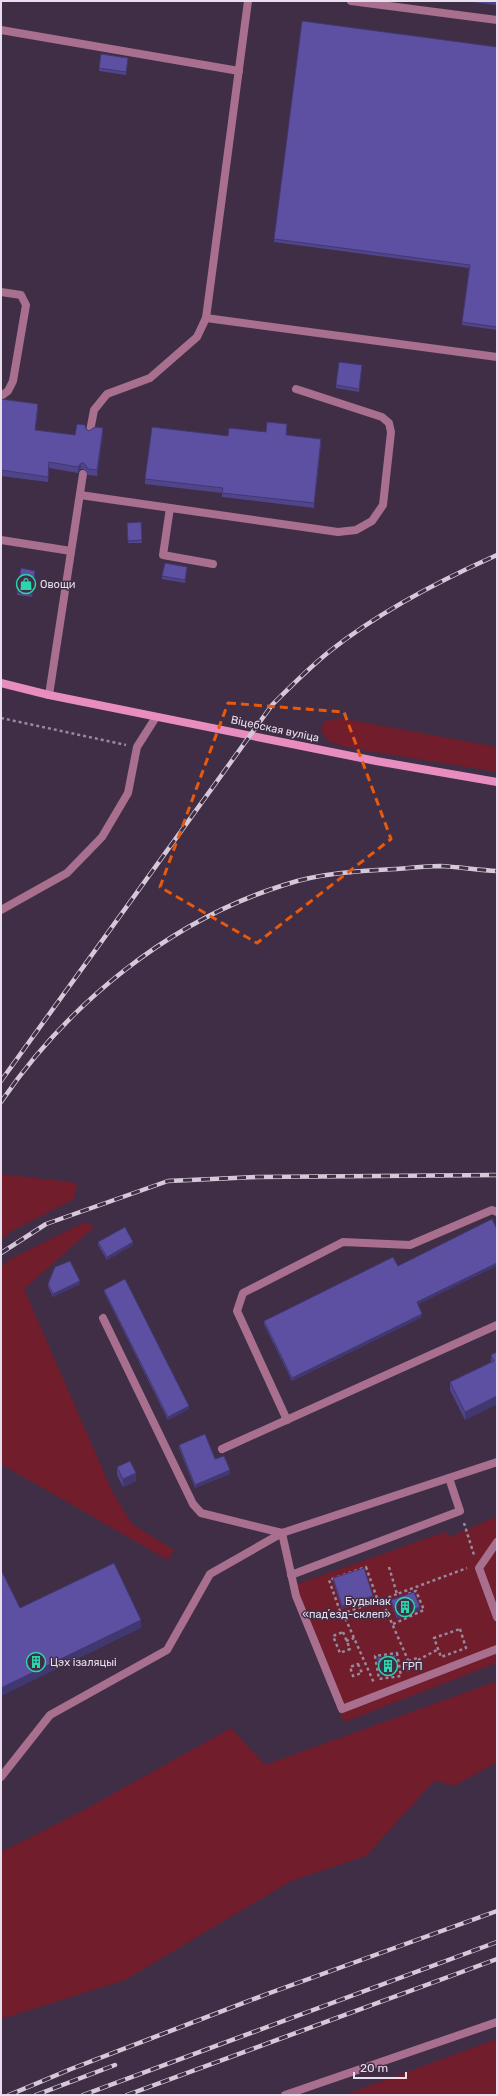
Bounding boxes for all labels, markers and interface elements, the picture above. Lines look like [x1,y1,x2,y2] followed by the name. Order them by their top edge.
[15,573,37,595] shop icon: Овощи
[40,578,76,591] place label: Овощи
[230,713,320,745] street label: Віцебская вуліца
[302,1595,391,1621] place label: Будынак «падʼезд-склеп»
[394,1596,416,1618] building icon: Будынак «падʼезд-склеп»
[25,1651,47,1673] building icon: Цэх ізаляцыі
[377,1655,399,1677] building icon: ГРП
[50,1656,117,1669] place label: Цэх ізаляцыі
[402,1660,423,1673] place label: ГРП
[354,2054,406,2080] scale bar
[360,2061,388,2075] text: 20 m

